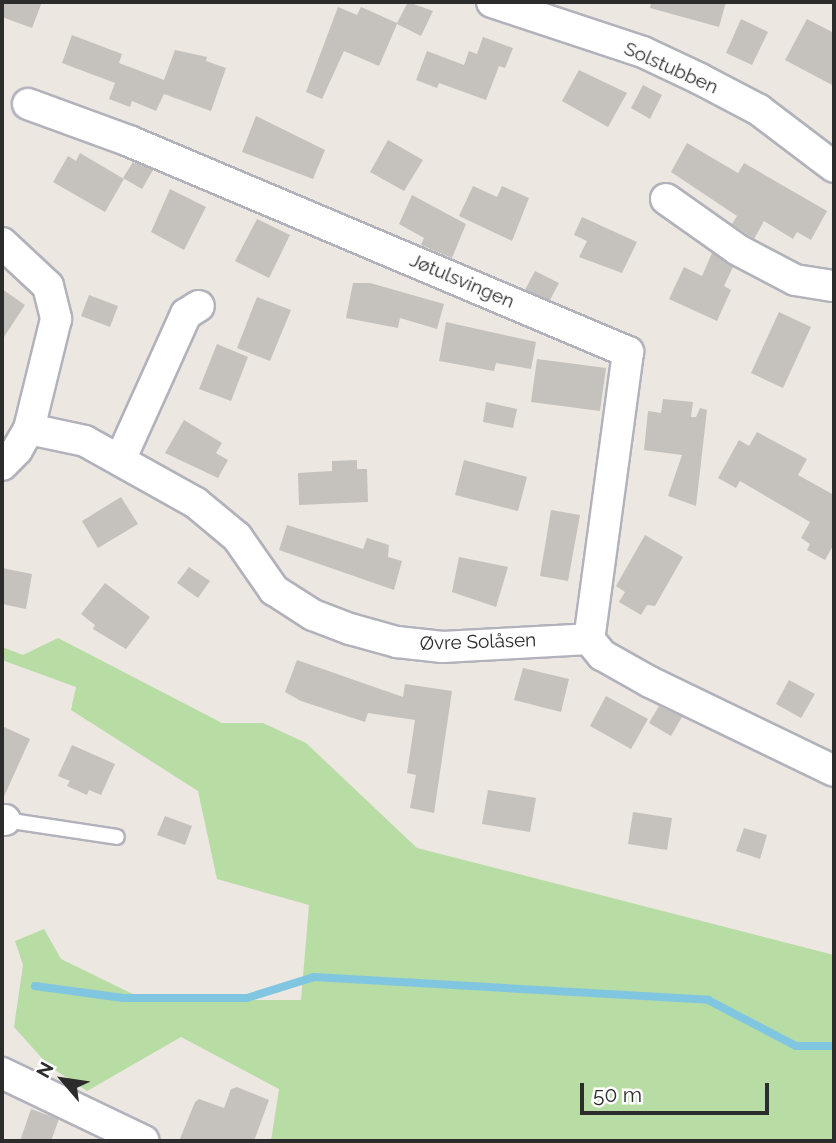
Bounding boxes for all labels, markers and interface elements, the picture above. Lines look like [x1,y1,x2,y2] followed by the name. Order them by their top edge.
[620,37,722,99] street label: Solstubben
[406,249,518,313] street label: Jøtulsvingen
[419,629,537,655] street label: Øvre Solåsen
[28,1045,98,1115] north arrow
[31,1058,58,1081] text: N
[584,1070,773,1114] scale bar
[593,1082,642,1107] text: 50 m

